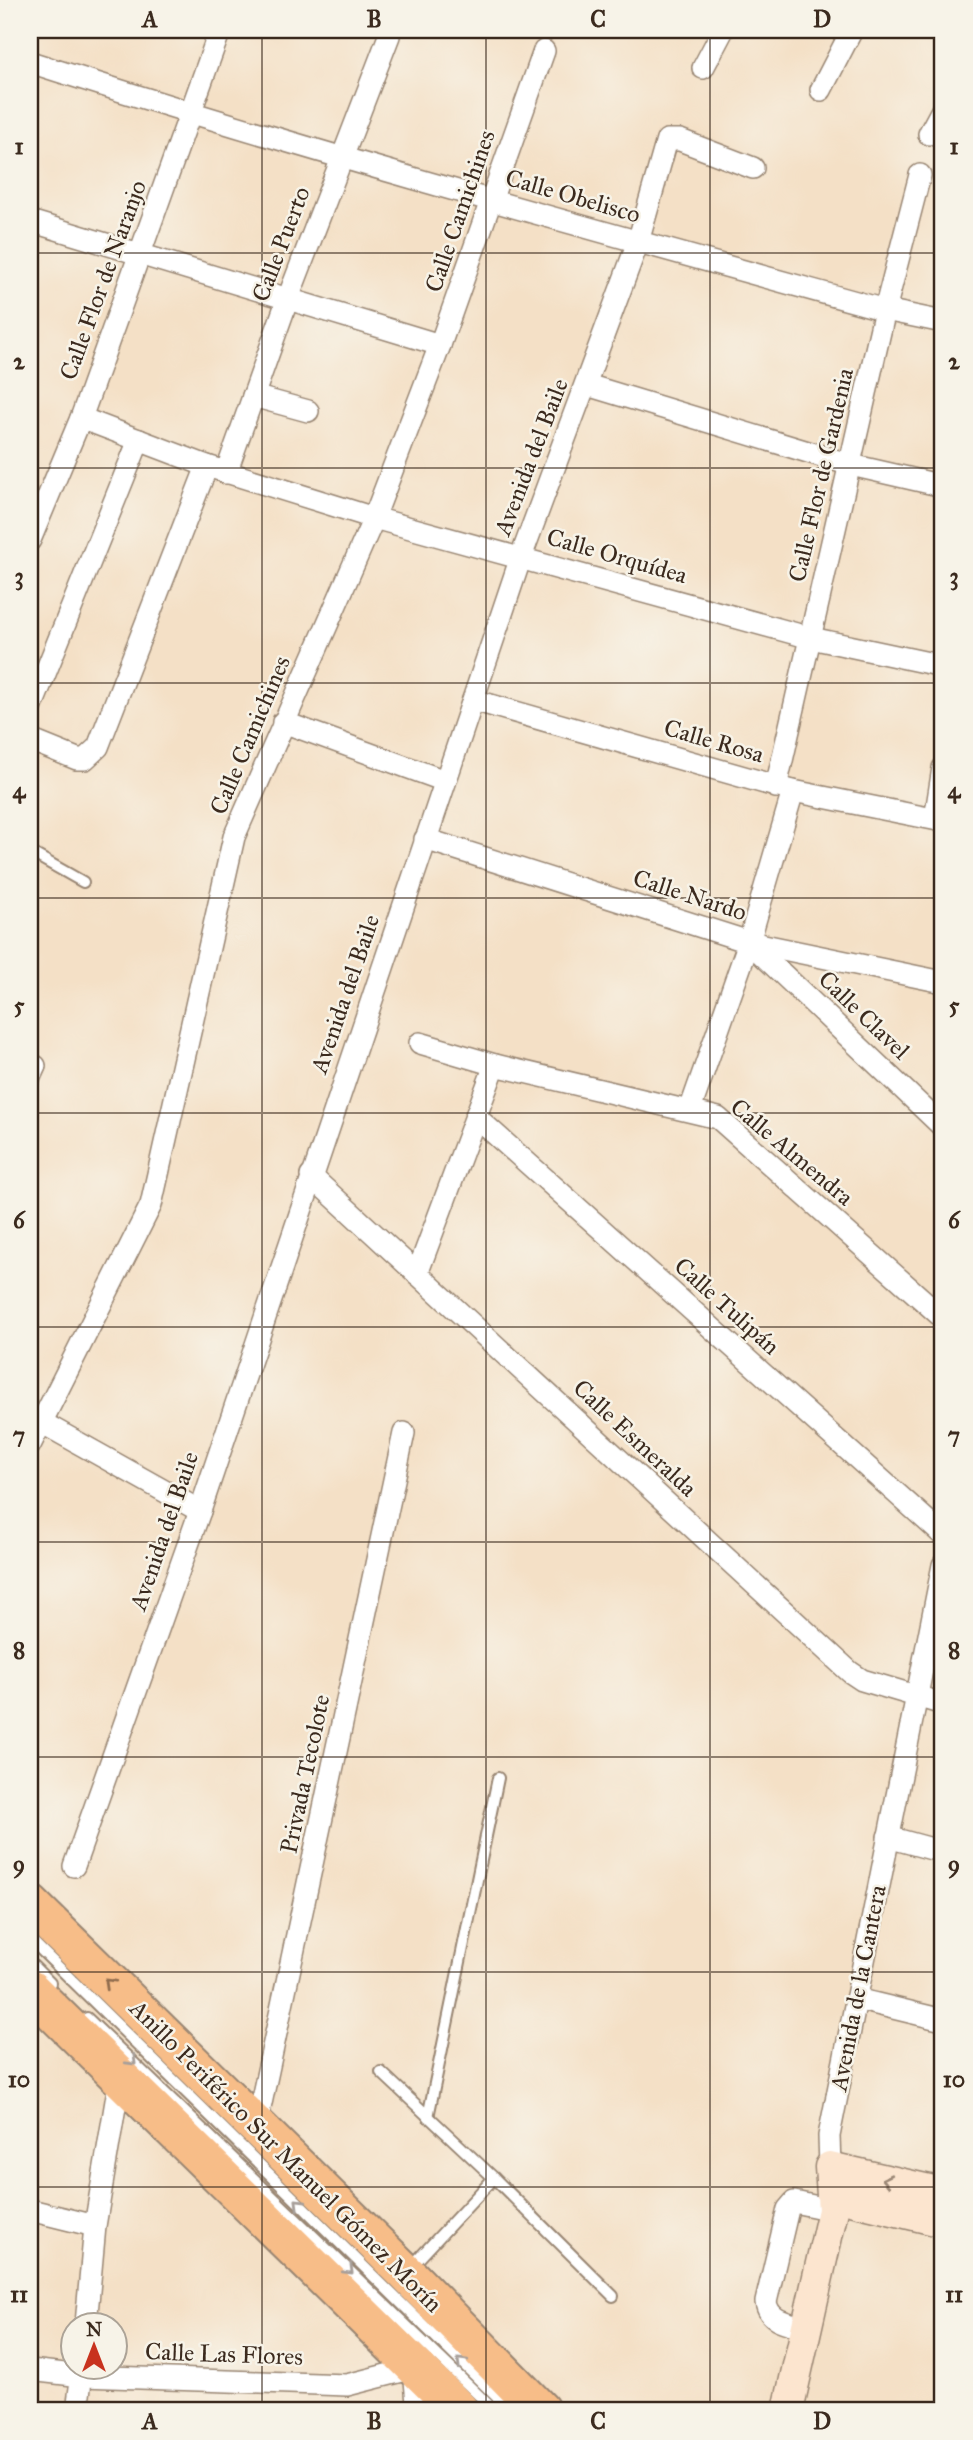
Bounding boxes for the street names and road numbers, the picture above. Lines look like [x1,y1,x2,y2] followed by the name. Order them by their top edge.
[418,126,502,296] street label: Calle Camichines
[502,162,644,230] street label: Calle Obelisco
[53,176,153,384] street label: Calle Flor de Naranjo
[245,182,317,306] street label: Calle Puerto
[782,364,860,585] street label: Calle Flor de Gardenia
[487,374,575,541] street label: Avenida del Baile
[543,522,692,591] street label: Calle Orquídea
[203,651,297,819] street label: Calle Camichines
[661,712,768,770] street label: Calle Rosa
[629,863,751,927] street label: Calle Nardo
[303,911,386,1078] street label: Avenida del Baile
[812,964,916,1066] street label: Calle Clavel
[724,1092,860,1213] street label: Calle Almendra
[668,1251,786,1361] street label: Calle Tulipán
[567,1373,704,1504] street label: Calle Esmeralda
[122,1448,205,1615] street label: Avenida del Baile
[274,1692,336,1856] street label: Privada Tecolote
[823,1882,893,2095] street label: Avenida de la Cantera
[123,1993,449,2319] street label: Anillo Periférico Sur Manuel Gómez Morín
[144,2336,304,2372] street label: Calle Las Flores

